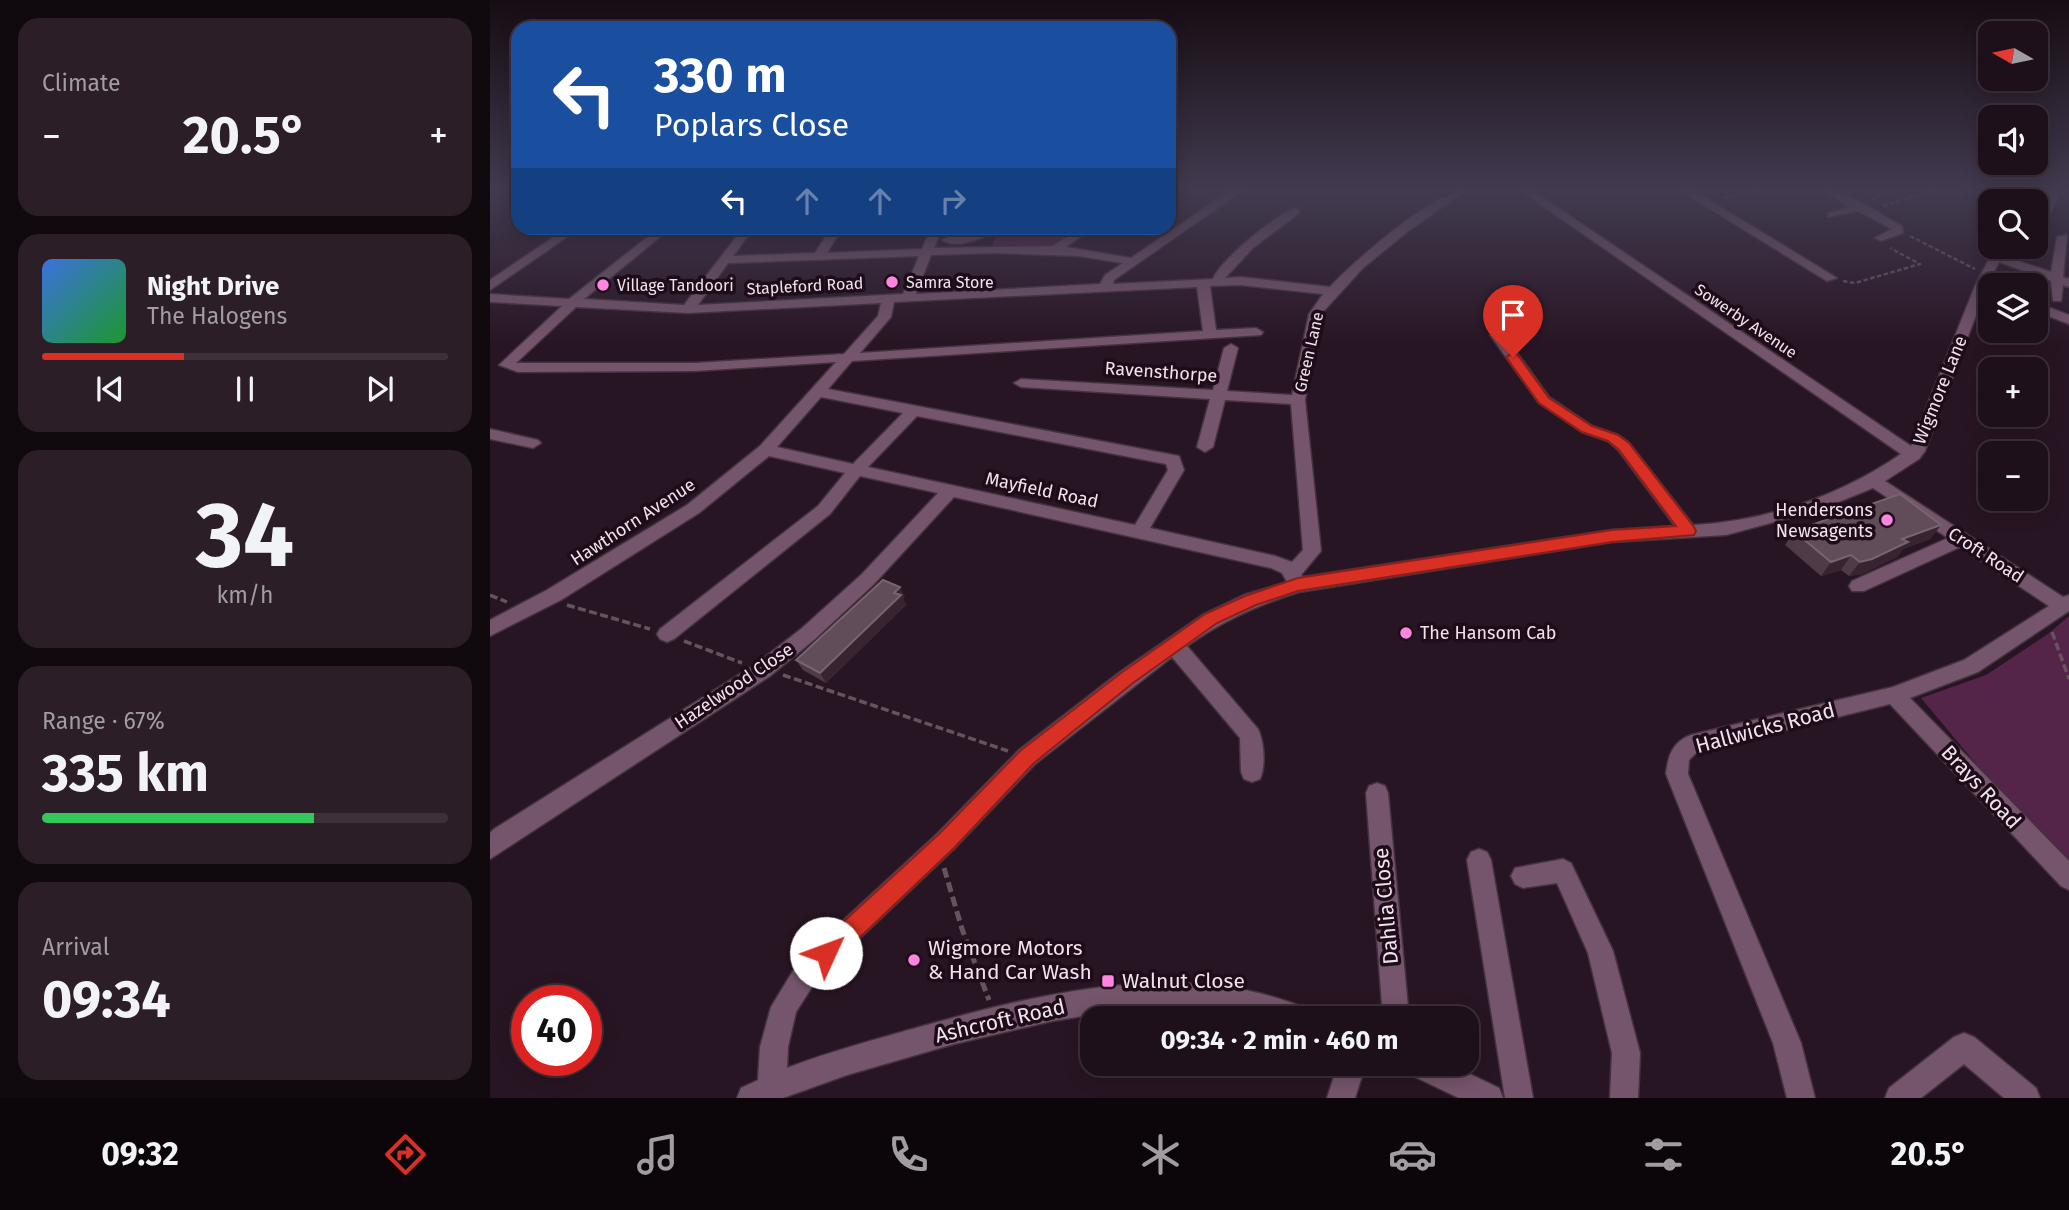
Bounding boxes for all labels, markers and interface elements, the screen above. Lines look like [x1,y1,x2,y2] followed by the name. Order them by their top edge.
[1978,21,2048,91] north arrow
[1978,21,2048,511] map controls
[654,46,787,105] text: 330 m
[539,49,630,140] icon: left
[42,69,121,97] text: Climate
[183,104,307,167] text: 20.5°
[1978,105,2048,175] button: sound
[654,106,849,144] text: Poplars Close
[42,113,61,159] text: −
[429,113,448,159] text: +
[715,182,753,220] icon: left
[788,182,826,220] icon: ahead
[861,182,899,220] icon: ahead
[934,182,972,220] icon: right
[1978,189,2048,259] button: search
[147,271,279,302] text: Night Drive
[746,273,864,299] street label: Stapleford Road
[906,273,994,292] place label: Samra Store
[1978,273,2048,343] button: layers
[884,274,900,290] marker: Samra Store
[617,276,734,295] place label: Village Tandoori
[595,277,611,293] marker: Village Tandoori
[1691,280,1801,362] street label: Sowerby Avenue
[1483,285,1543,357] pin
[1494,296,1532,334] icon: arrive
[147,302,287,330] text: The Halogens
[1291,310,1327,394] street label: Green Lane
[1908,332,1972,448] street label: Wigmore Lane
[1104,357,1218,387] street label: Ravensthorpe
[1978,357,2048,427] button: +
[91,370,129,408] icon: previous
[226,370,264,408] icon: pause
[361,370,399,408] icon: next
[1978,441,2048,511] button: −
[984,467,1100,513] street label: Mayfield Road
[566,473,700,571] street label: Hawthorn Avenue
[196,481,294,590] text: 34
[1775,499,1873,542] place label: Hendersons Newsagents
[1879,512,1895,528] marker: Hendersons Newsagents
[1944,522,2028,588] street label: Croft Road
[217,581,273,609] text: km/h
[1420,622,1557,644] place label: The Hansom Cab
[1398,625,1414,641] marker: The Hansom Cab
[671,638,797,734] street label: Hazelwood Close
[1692,697,1838,759] street label: Hallwicks Road
[42,707,165,735] text: Range · 67%
[1936,740,2026,834] street label: Brays Road
[42,742,209,805] text: 335 km
[1368,846,1404,966] street label: Dahlia Close
[789,916,863,990] position arrow
[42,933,109,961] text: Arrival
[928,935,1092,985] place label: Wigmore Motors & Hand Car Wash
[906,952,922,968] marker: Wigmore Motors & Hand Car Wash
[42,968,171,1031] text: 09:34
[1122,968,1245,994] place label: Walnut Close
[1100,973,1116,989] marker: Walnut Close
[511,985,602,1076] speed limit sign: 40
[933,993,1067,1049] street label: Ashcroft Road
[1160,1025,1399,1056] text: 09:34 · 2 min · 460 m
[381,1130,430,1179] icon: directions
[633,1130,682,1179] icon: music
[884,1130,933,1179] icon: phone
[1136,1130,1185,1179] icon: climate
[1388,1130,1437,1179] icon: car
[1639,1130,1688,1179] icon: filters
[101,1135,179,1173] text: 09:32
[1891,1135,1968,1173] text: 20.5°

